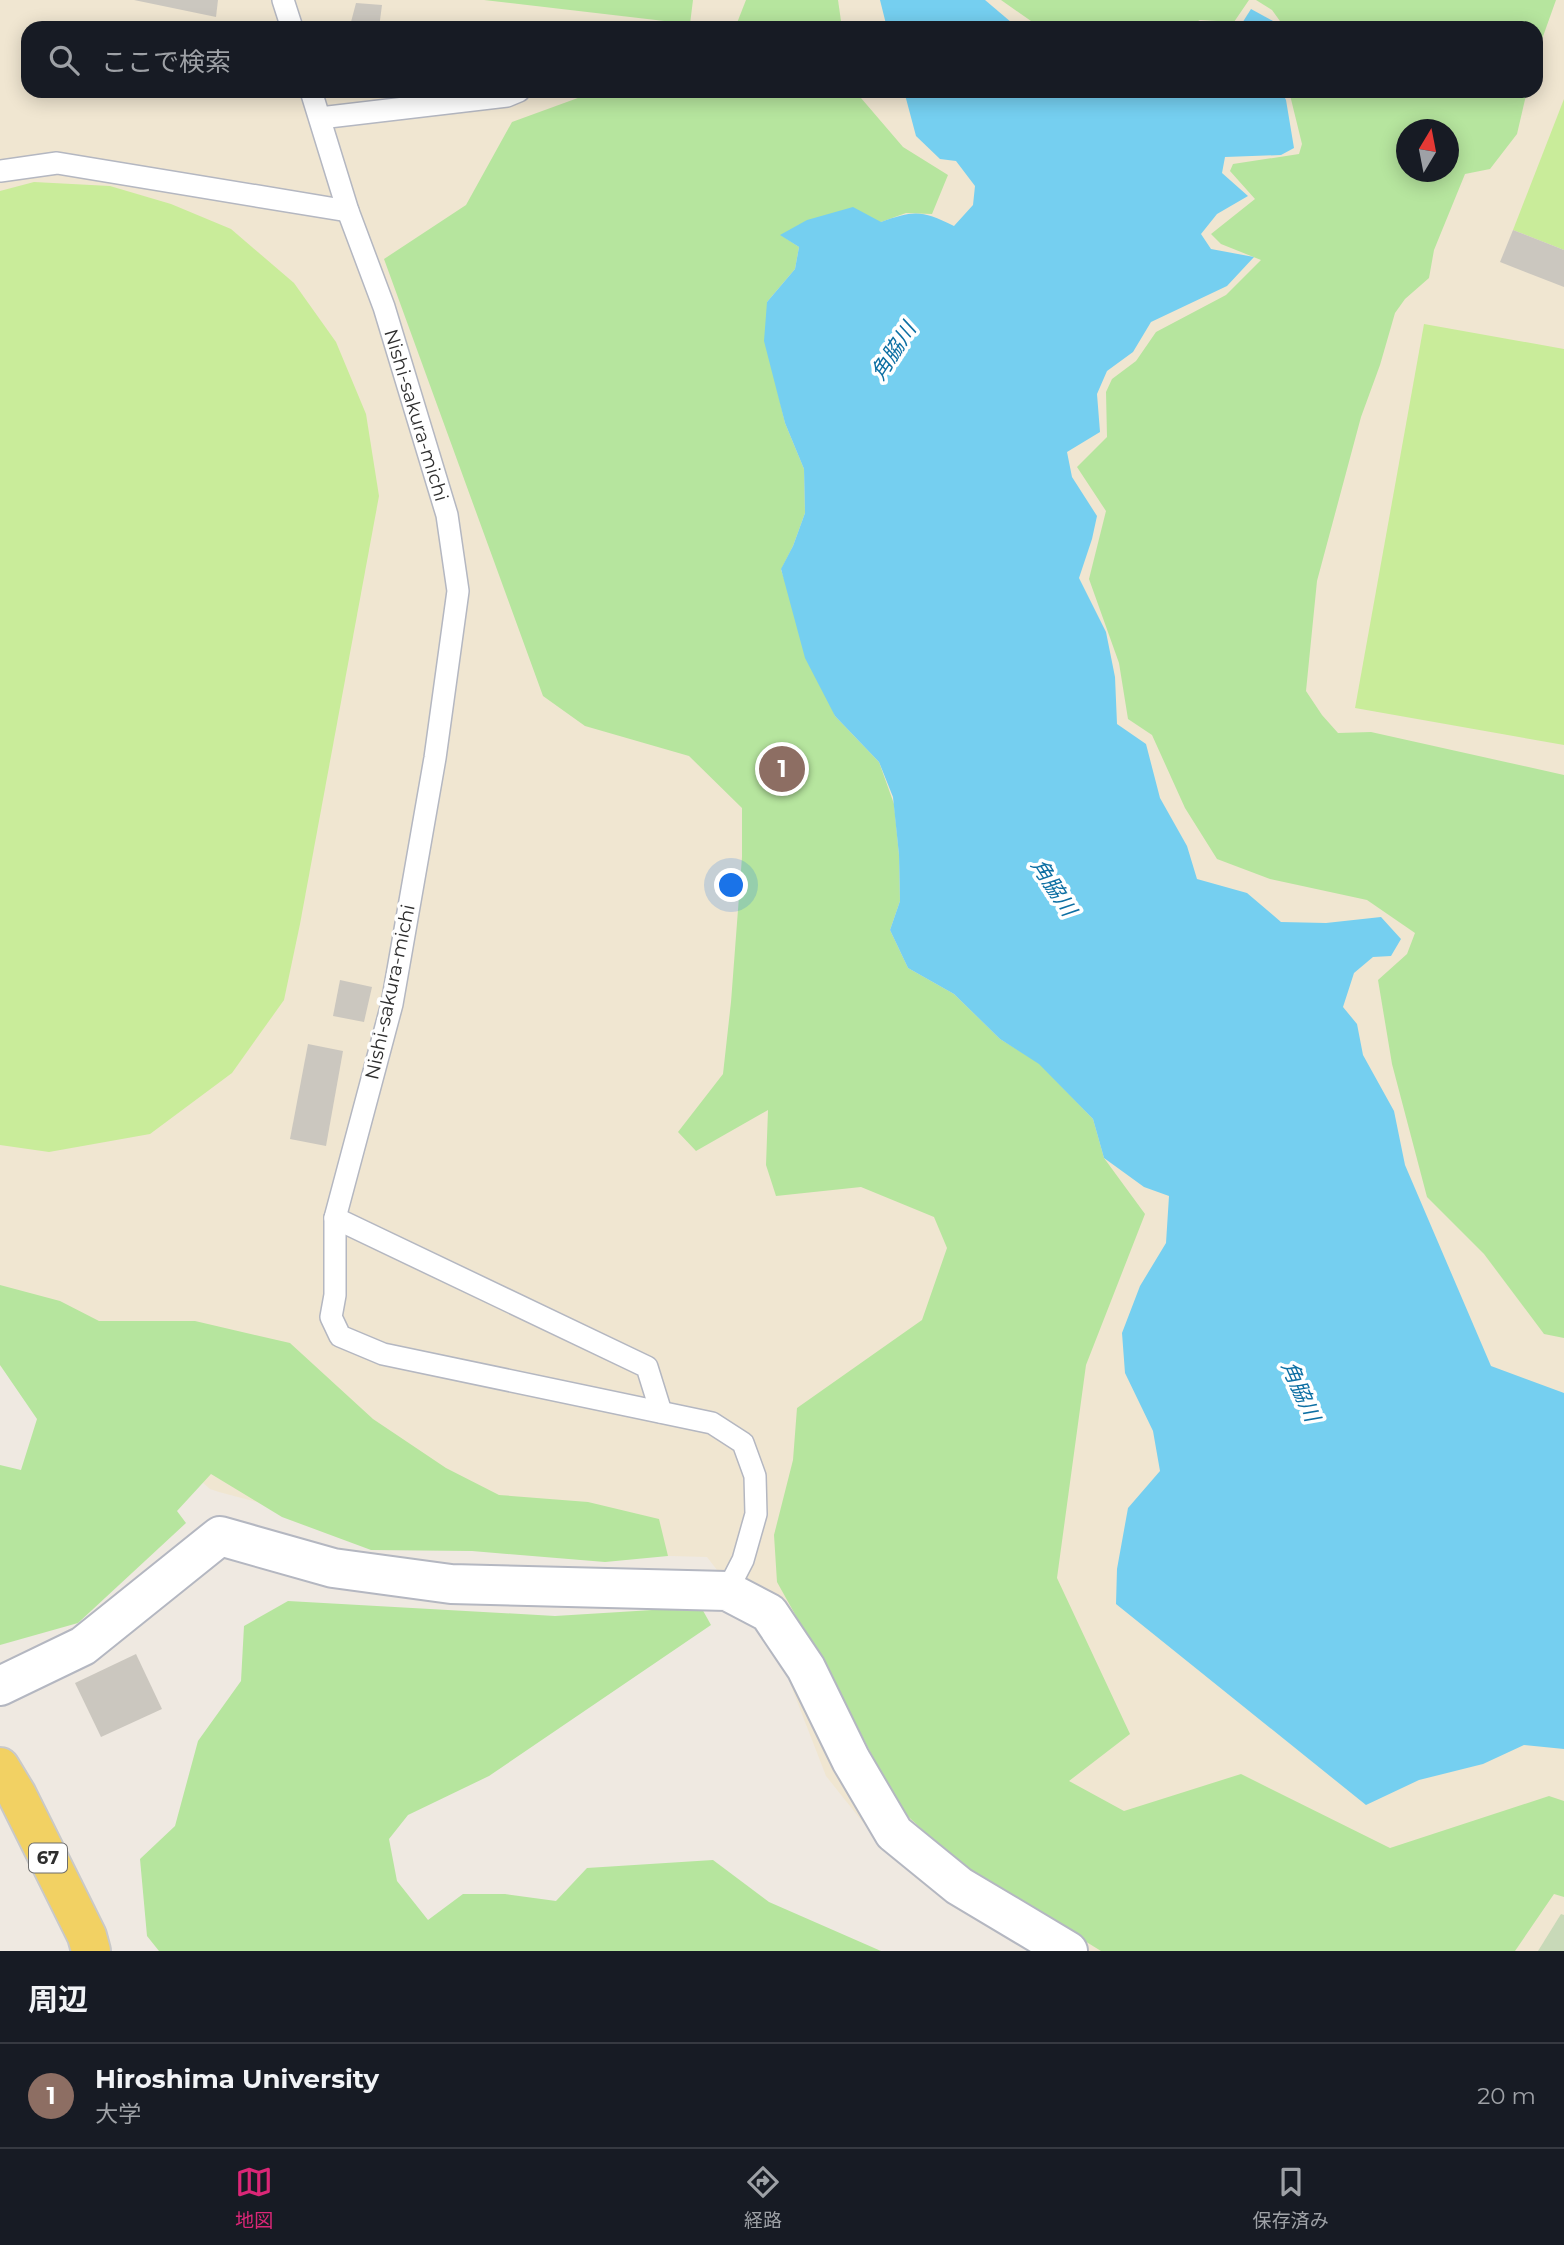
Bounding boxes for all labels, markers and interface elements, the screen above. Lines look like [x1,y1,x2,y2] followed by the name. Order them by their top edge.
[21,21,1543,98] search box
[45,41,83,79] icon: search
[101,46,231,78] text: ここで検索
[1396,119,1459,182] north arrow
[865,316,922,384] water label: 角脇川
[380,326,454,504] street label: Nishi-sakura-michi
[759,743,805,795] pin: 1
[1026,854,1083,922] water label: 角脇川
[714,868,748,902] your location
[360,902,420,1082] street label: Nishi-sakura-michi
[1277,1357,1326,1427] water label: 角脇川
[29,1844,67,1872] road number: 67
[28,1981,88,2018] text: 周辺
[95,2063,379,2095] text: Hiroshima University
[46,2082,56,2110] text: 1
[1477,2082,1536,2110] text: 20 m
[95,2100,141,2128] text: 大学
[235,2163,273,2232] tab: 地図
[744,2163,782,2232] tab: 経路
[1253,2163,1329,2232] tab: 保存済み

